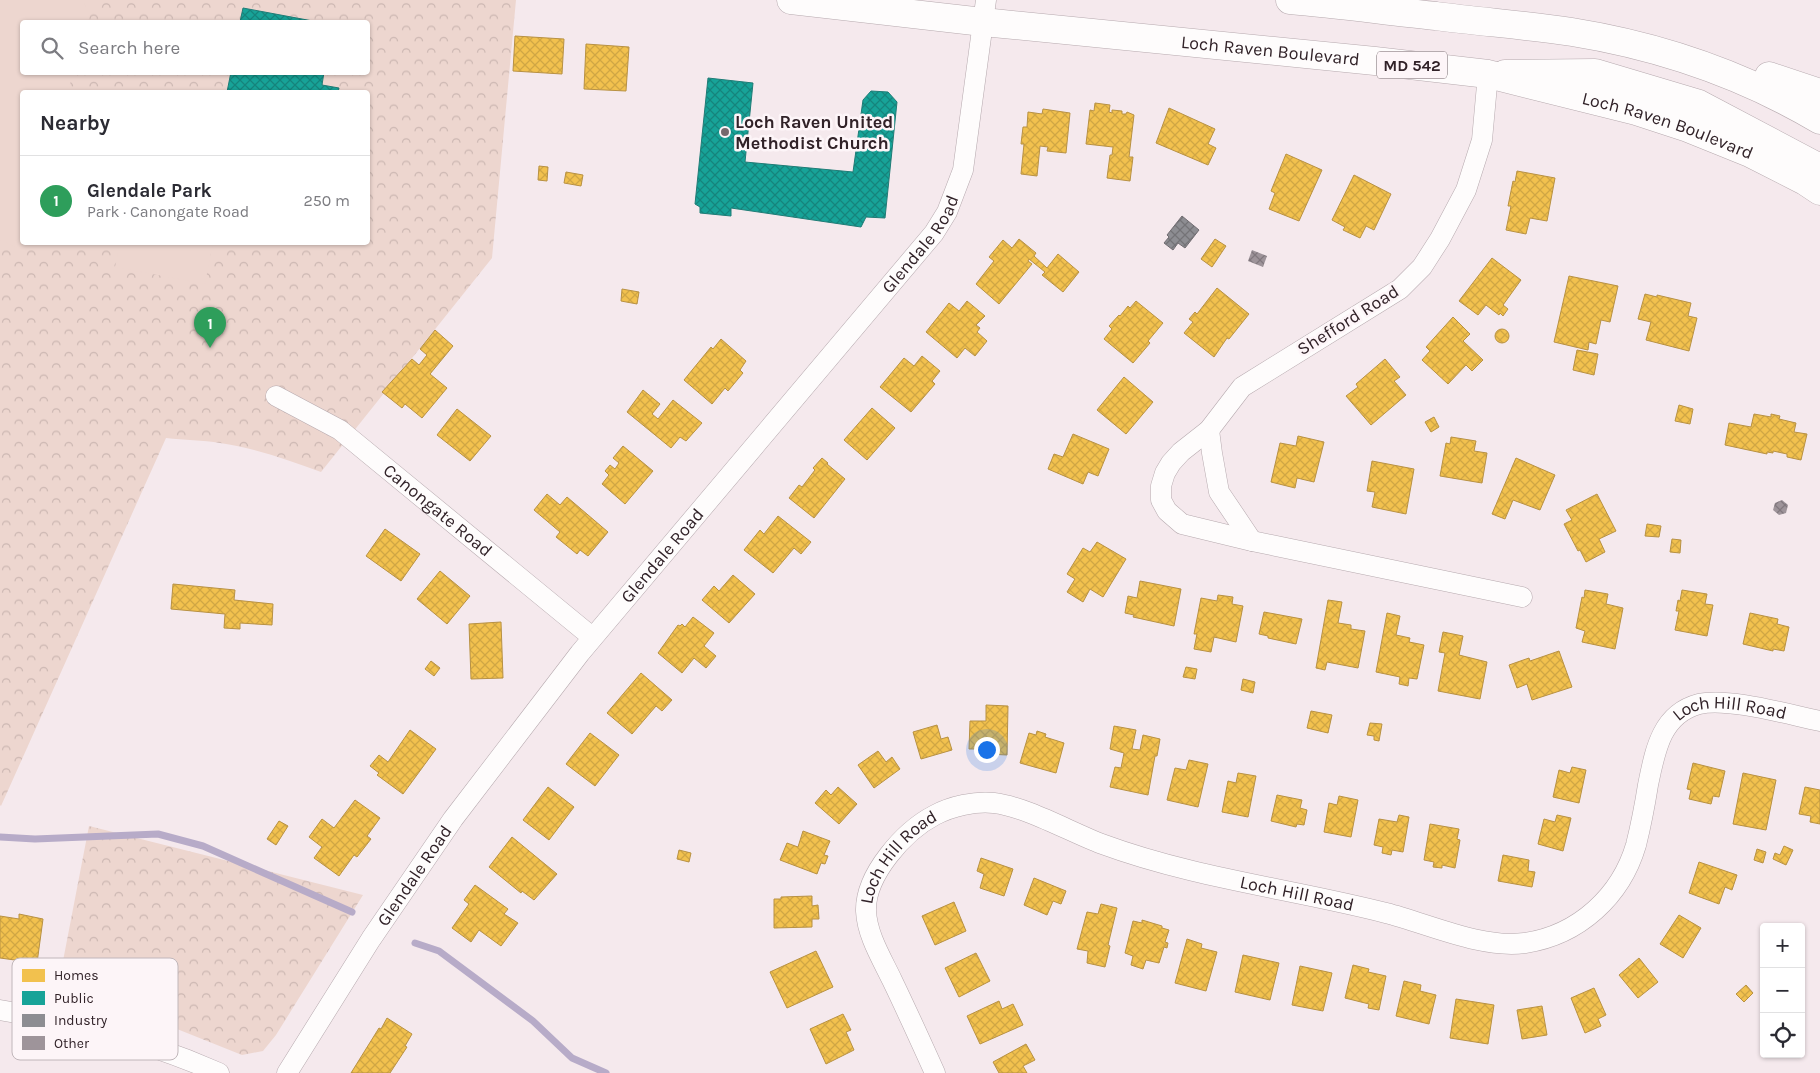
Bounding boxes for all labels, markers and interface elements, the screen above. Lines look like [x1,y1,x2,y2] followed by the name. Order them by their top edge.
[20,20,370,75] search box
[1180,31,1361,70] street label: Loch Raven Boulevard
[38,34,66,62] icon: search
[78,37,180,59] text: Search here
[1377,52,1447,78] road number: MD 542
[1580,87,1757,164] street label: Loch Raven Boulevard
[40,111,110,135] text: Nearby
[735,111,893,154] place label: Loch Raven United Methodist Church
[719,126,731,138] marker: Loch Raven United Methodist Church
[87,180,212,202] text: Glendale Park
[53,191,59,210] text: 1
[303,191,350,210] text: 250 m
[877,192,963,298] street label: Glendale Road
[87,202,249,221] text: Park · Canongate Road
[1293,280,1403,360] street label: Shefford Road
[194,307,226,348] pin: 1
[379,459,497,561] street label: Canongate Road
[616,504,708,607] street label: Glendale Road
[1668,691,1789,726] street label: Loch Hill Road
[974,737,1000,763] your location
[855,805,941,906] street label: Loch Hill Road
[372,821,457,930] street label: Glendale Road
[1238,871,1356,916] street label: Loch Hill Road
[1760,923,1805,1058] map controls
[1760,923,1805,968] button: +
[12,958,178,1060] legend
[54,967,99,984] text: Homes
[1760,968,1805,1013] button: −
[54,990,94,1007] text: Public
[54,1012,108,1029] text: Industry
[1760,1013,1805,1058] button: locate
[54,1035,90,1052] text: Other

